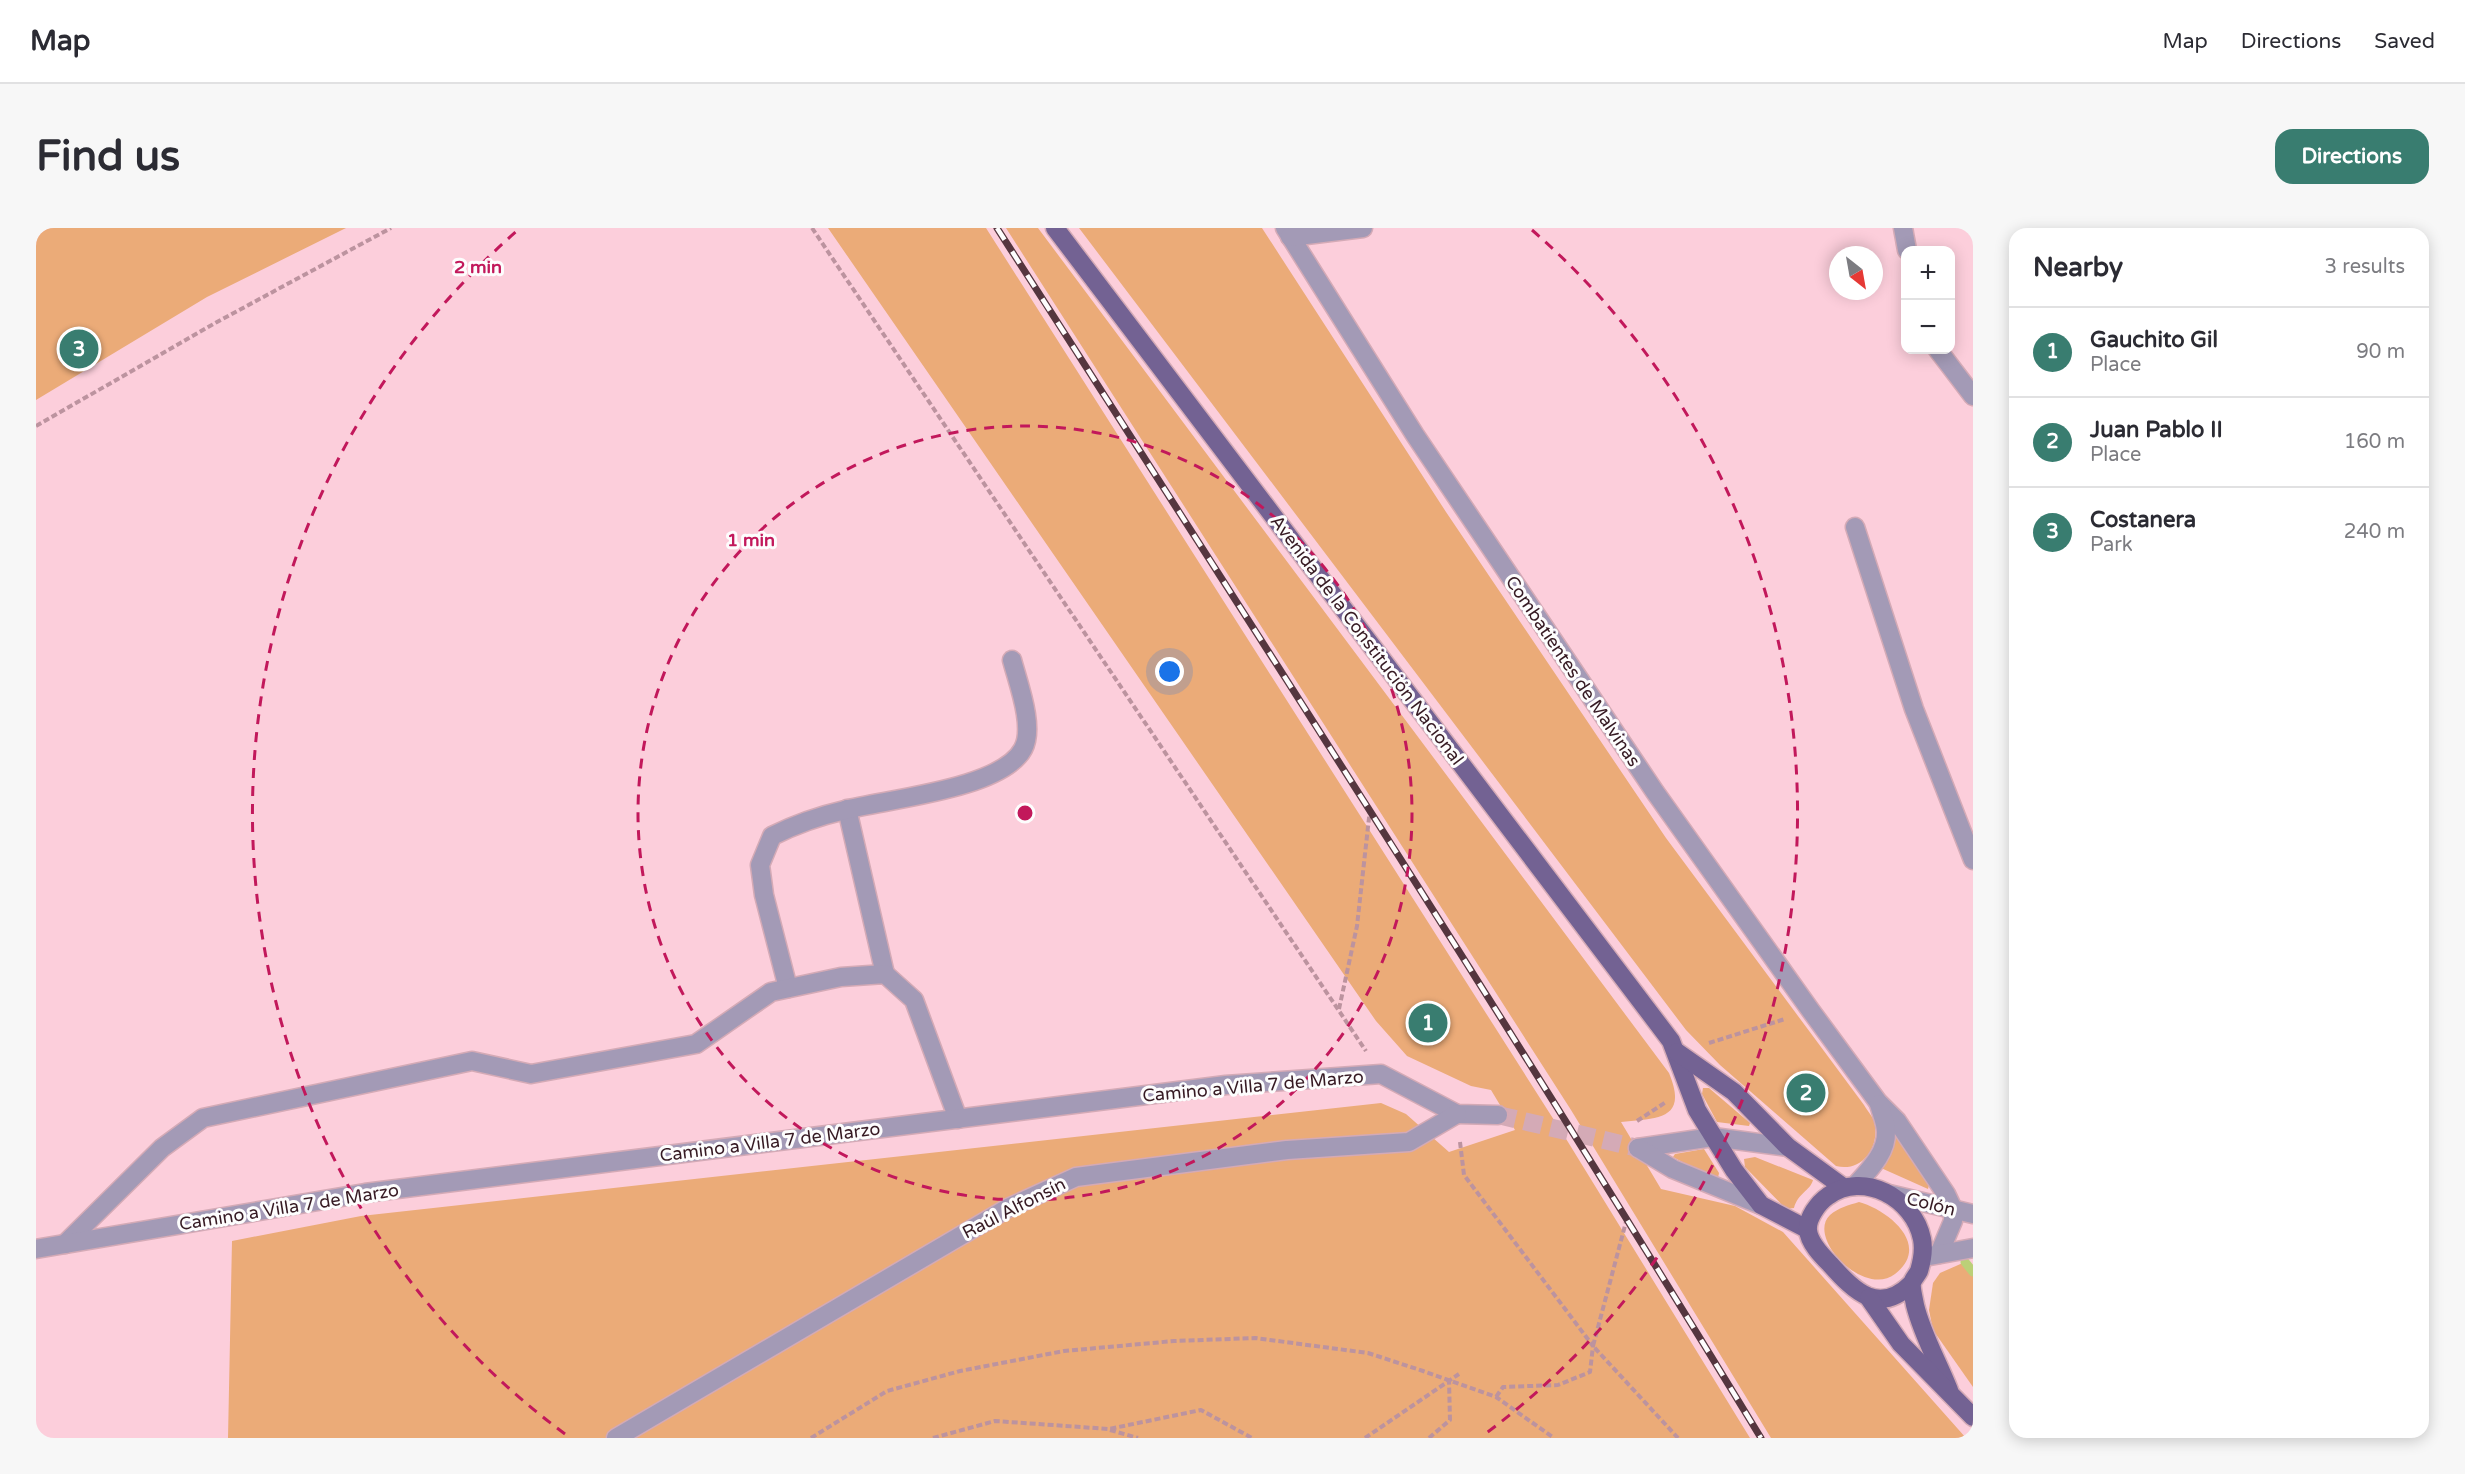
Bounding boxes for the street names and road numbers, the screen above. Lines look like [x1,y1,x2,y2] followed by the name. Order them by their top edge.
[1266,511,1468,769] street label: Avenida de la Constitución Nacional
[1501,571,1645,771] street label: Combatientes de Malvinas
[1141,1065,1365,1107] street label: Camino a Villa 7 de Marzo
[658,1118,882,1166] street label: Camino a Villa 7 de Marzo
[959,1173,1069,1243] street label: Raúl Alfonsín
[178,1179,400,1235] street label: Camino a Villa 7 de Marzo
[1904,1187,1958,1221] street label: Colón

